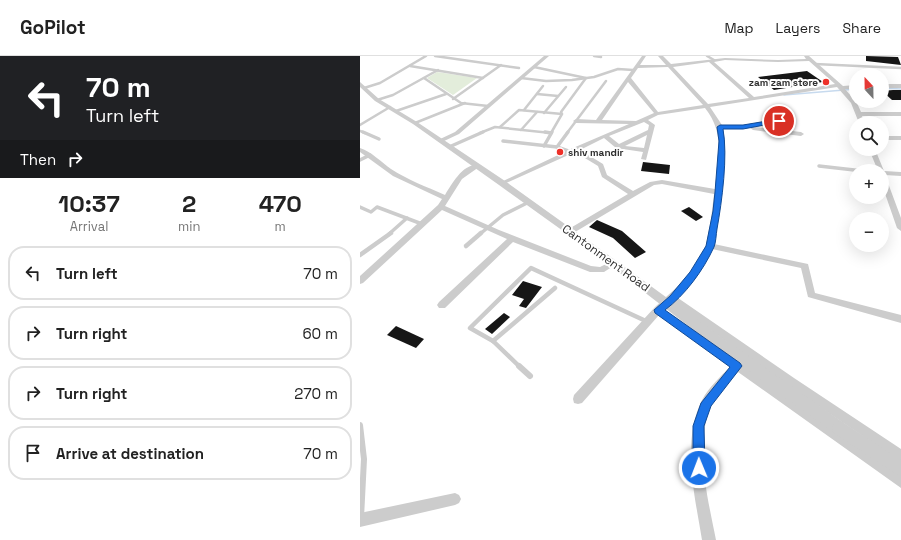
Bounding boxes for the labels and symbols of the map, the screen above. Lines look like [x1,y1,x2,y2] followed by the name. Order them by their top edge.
[849,68,889,108] north arrow
[749,76,818,89] place label: zam zam store
[821,77,831,87] marker: zam zam store
[762,104,796,138] pin
[568,146,624,159] place label: shiv mandir
[555,147,565,157] marker: shiv mandir
[559,221,653,295] street label: Cantonment Road
[678,447,720,489] position arrow

